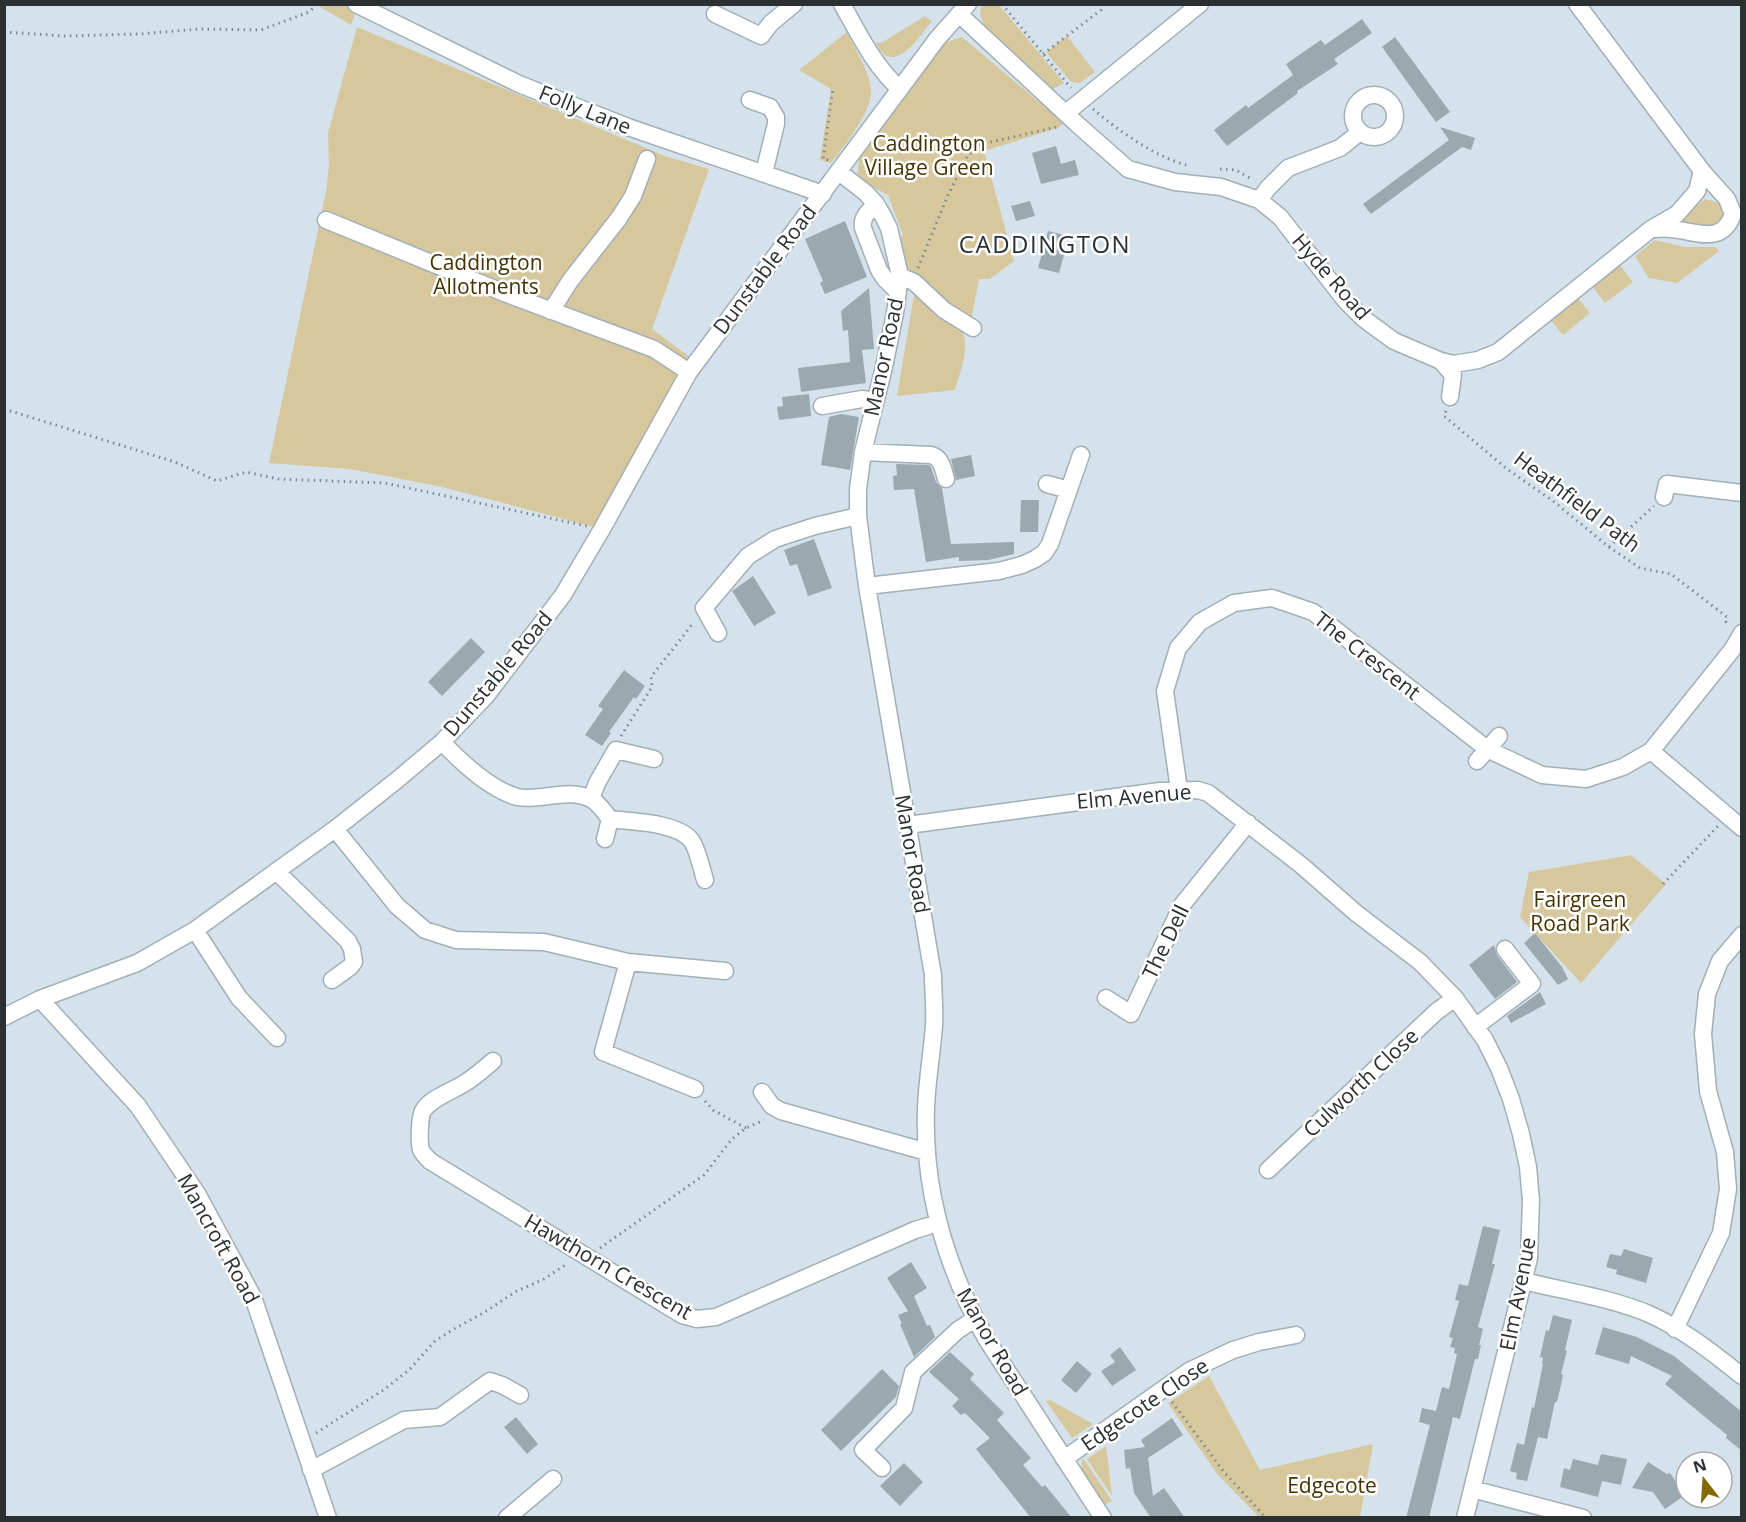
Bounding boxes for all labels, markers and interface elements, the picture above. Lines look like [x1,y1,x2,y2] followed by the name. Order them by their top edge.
[535,78,636,140] street label: Folly Lane
[864,129,994,181] park label: Caddington Village Green
[706,199,822,340] street label: Dunstable Road
[959,227,1131,260] district label: CADDINGTON
[1286,227,1377,326] street label: Hyde Road
[429,248,543,300] park label: Caddington Allotments
[857,295,909,418] street label: Manor Road
[1509,444,1647,558] street label: Heathfield Path
[436,605,558,742] street label: Dunstable Road
[1309,605,1426,706] street label: The Crescent
[1075,777,1192,815] street label: Elm Avenue
[889,792,937,915] street label: Manor Road
[1530,885,1630,937] park label: Fairgreen Road Park
[1135,900,1195,983] street label: The Dell
[1297,1022,1424,1143] street label: Culworth Close
[172,1168,266,1309] street label: Mancroft Road
[520,1207,697,1326] street label: Hawthorn Crescent
[1492,1235,1542,1353] street label: Elm Avenue
[951,1282,1035,1401] street label: Manor Road
[1075,1351,1214,1457] street label: Edgecote Close
[1674,1450,1734,1510] north arrow
[1690,1453,1709,1478] text: N
[1287,1471,1377,1499] park label: Edgecote

